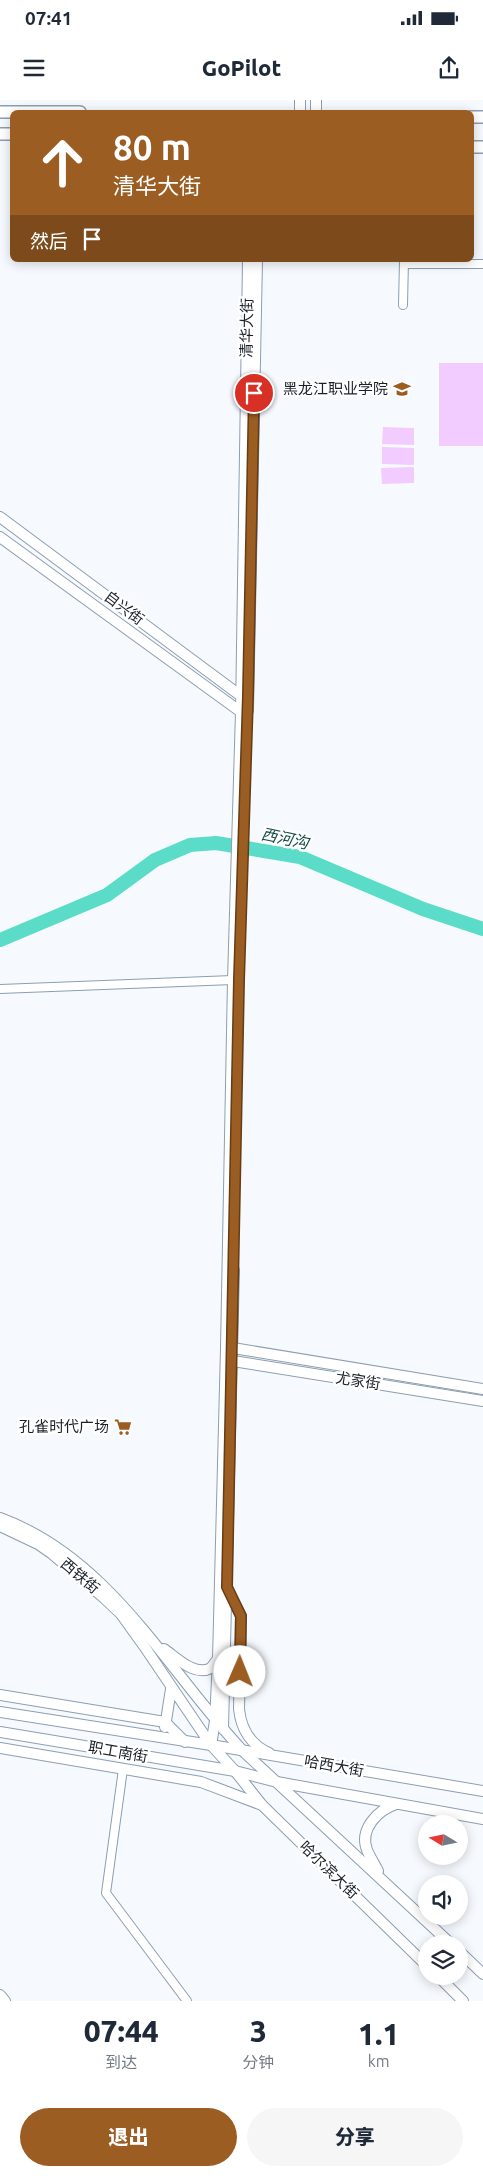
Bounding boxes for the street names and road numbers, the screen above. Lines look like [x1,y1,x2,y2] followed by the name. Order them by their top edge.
[237,298,256,358] street label: 清华大街
[101,587,147,628] street label: 自兴街
[335,1369,382,1392] street label: 尤家街
[58,1555,103,1597] street label: 西铁街
[87,1738,149,1765] street label: 职工南街
[303,1752,365,1779] street label: 哈西大街
[296,1837,362,1902] street label: 哈尔滨大街

